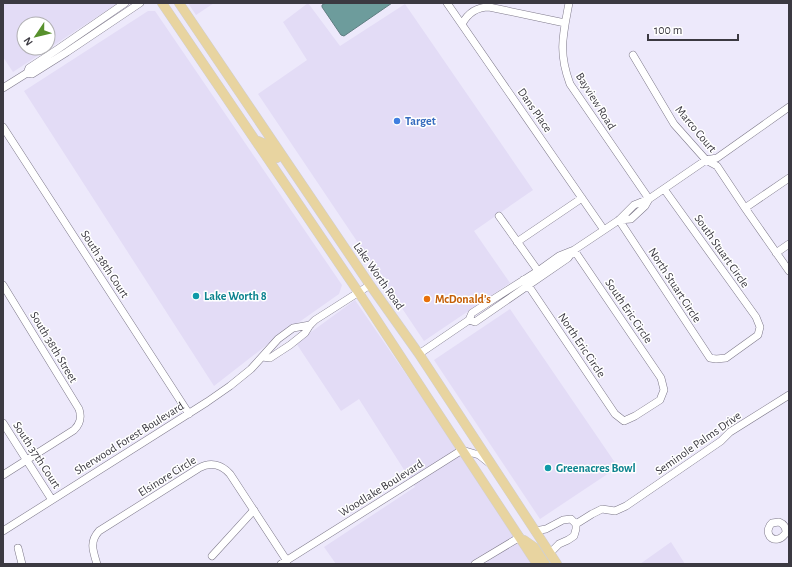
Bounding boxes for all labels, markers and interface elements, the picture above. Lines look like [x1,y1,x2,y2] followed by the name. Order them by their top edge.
[16,16,56,56] north arrow
[648,16,738,42] scale bar
[654,24,682,36] text: 100 m
[22,35,35,48] text: N
[573,71,618,132] street label: Bayview Road
[516,86,554,134] street label: Dans Place
[673,103,719,155] street label: Marco Court
[405,115,436,127] place label: Target
[392,116,402,126] marker: Target
[692,212,752,290] street label: South Stuart Circle
[79,228,131,300] street label: South 38th Court
[351,240,407,312] street label: Lake Worth Road
[646,245,704,325] street label: North Stuart Circle
[603,277,655,345] street label: South Eric Circle
[204,290,267,302] place label: Lake Worth 8
[191,291,201,301] marker: Lake Worth 8
[435,293,491,305] place label: McDonald's
[422,294,432,304] marker: McDonald's
[28,309,80,385] street label: South 38th Street
[556,311,608,379] street label: North Eric Circle
[72,399,186,477] street label: Sherwood Forest Boulevard
[653,409,743,477] street label: Seminole Palms Drive
[11,419,63,491] street label: South 37th Court
[136,454,198,498] street label: Elsinore Circle
[337,457,425,519] street label: Woodlake Boulevard
[556,462,636,474] place label: Greenacres Bowl
[543,463,553,473] marker: Greenacres Bowl

